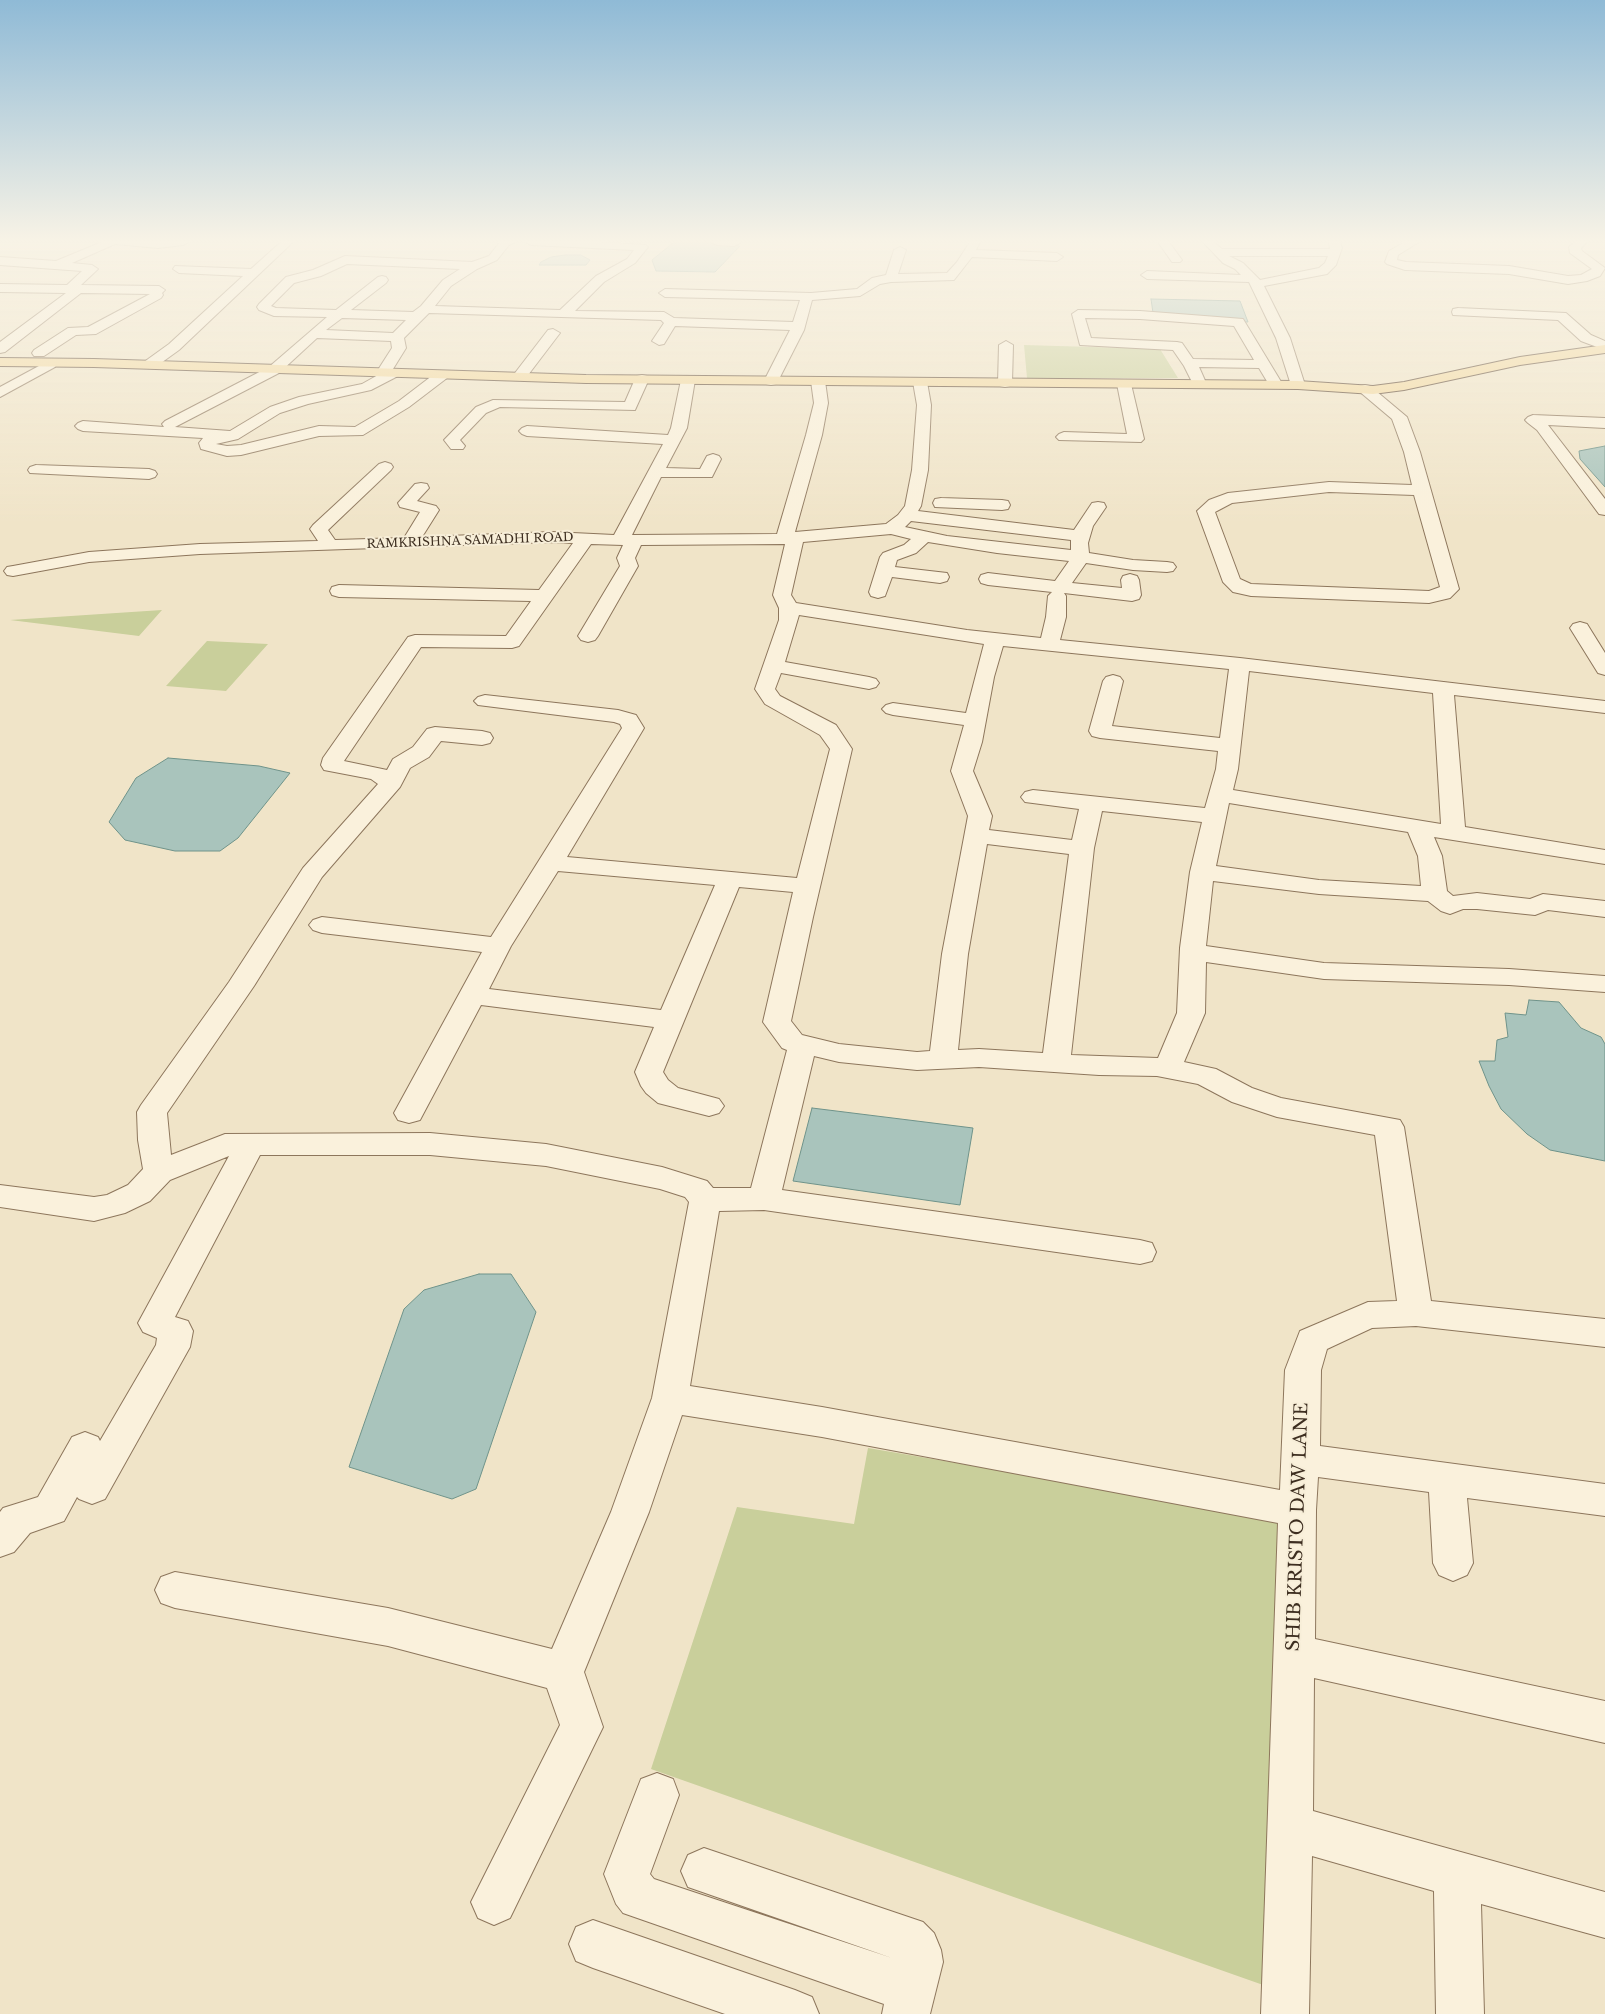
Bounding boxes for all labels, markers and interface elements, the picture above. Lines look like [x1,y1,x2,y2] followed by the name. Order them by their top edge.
[366,530,574,552] street label: RAMKRISHNA SAMADHI ROAD
[1283,1402,1313,1652] street label: SHIB KRISTO DAW LANE

